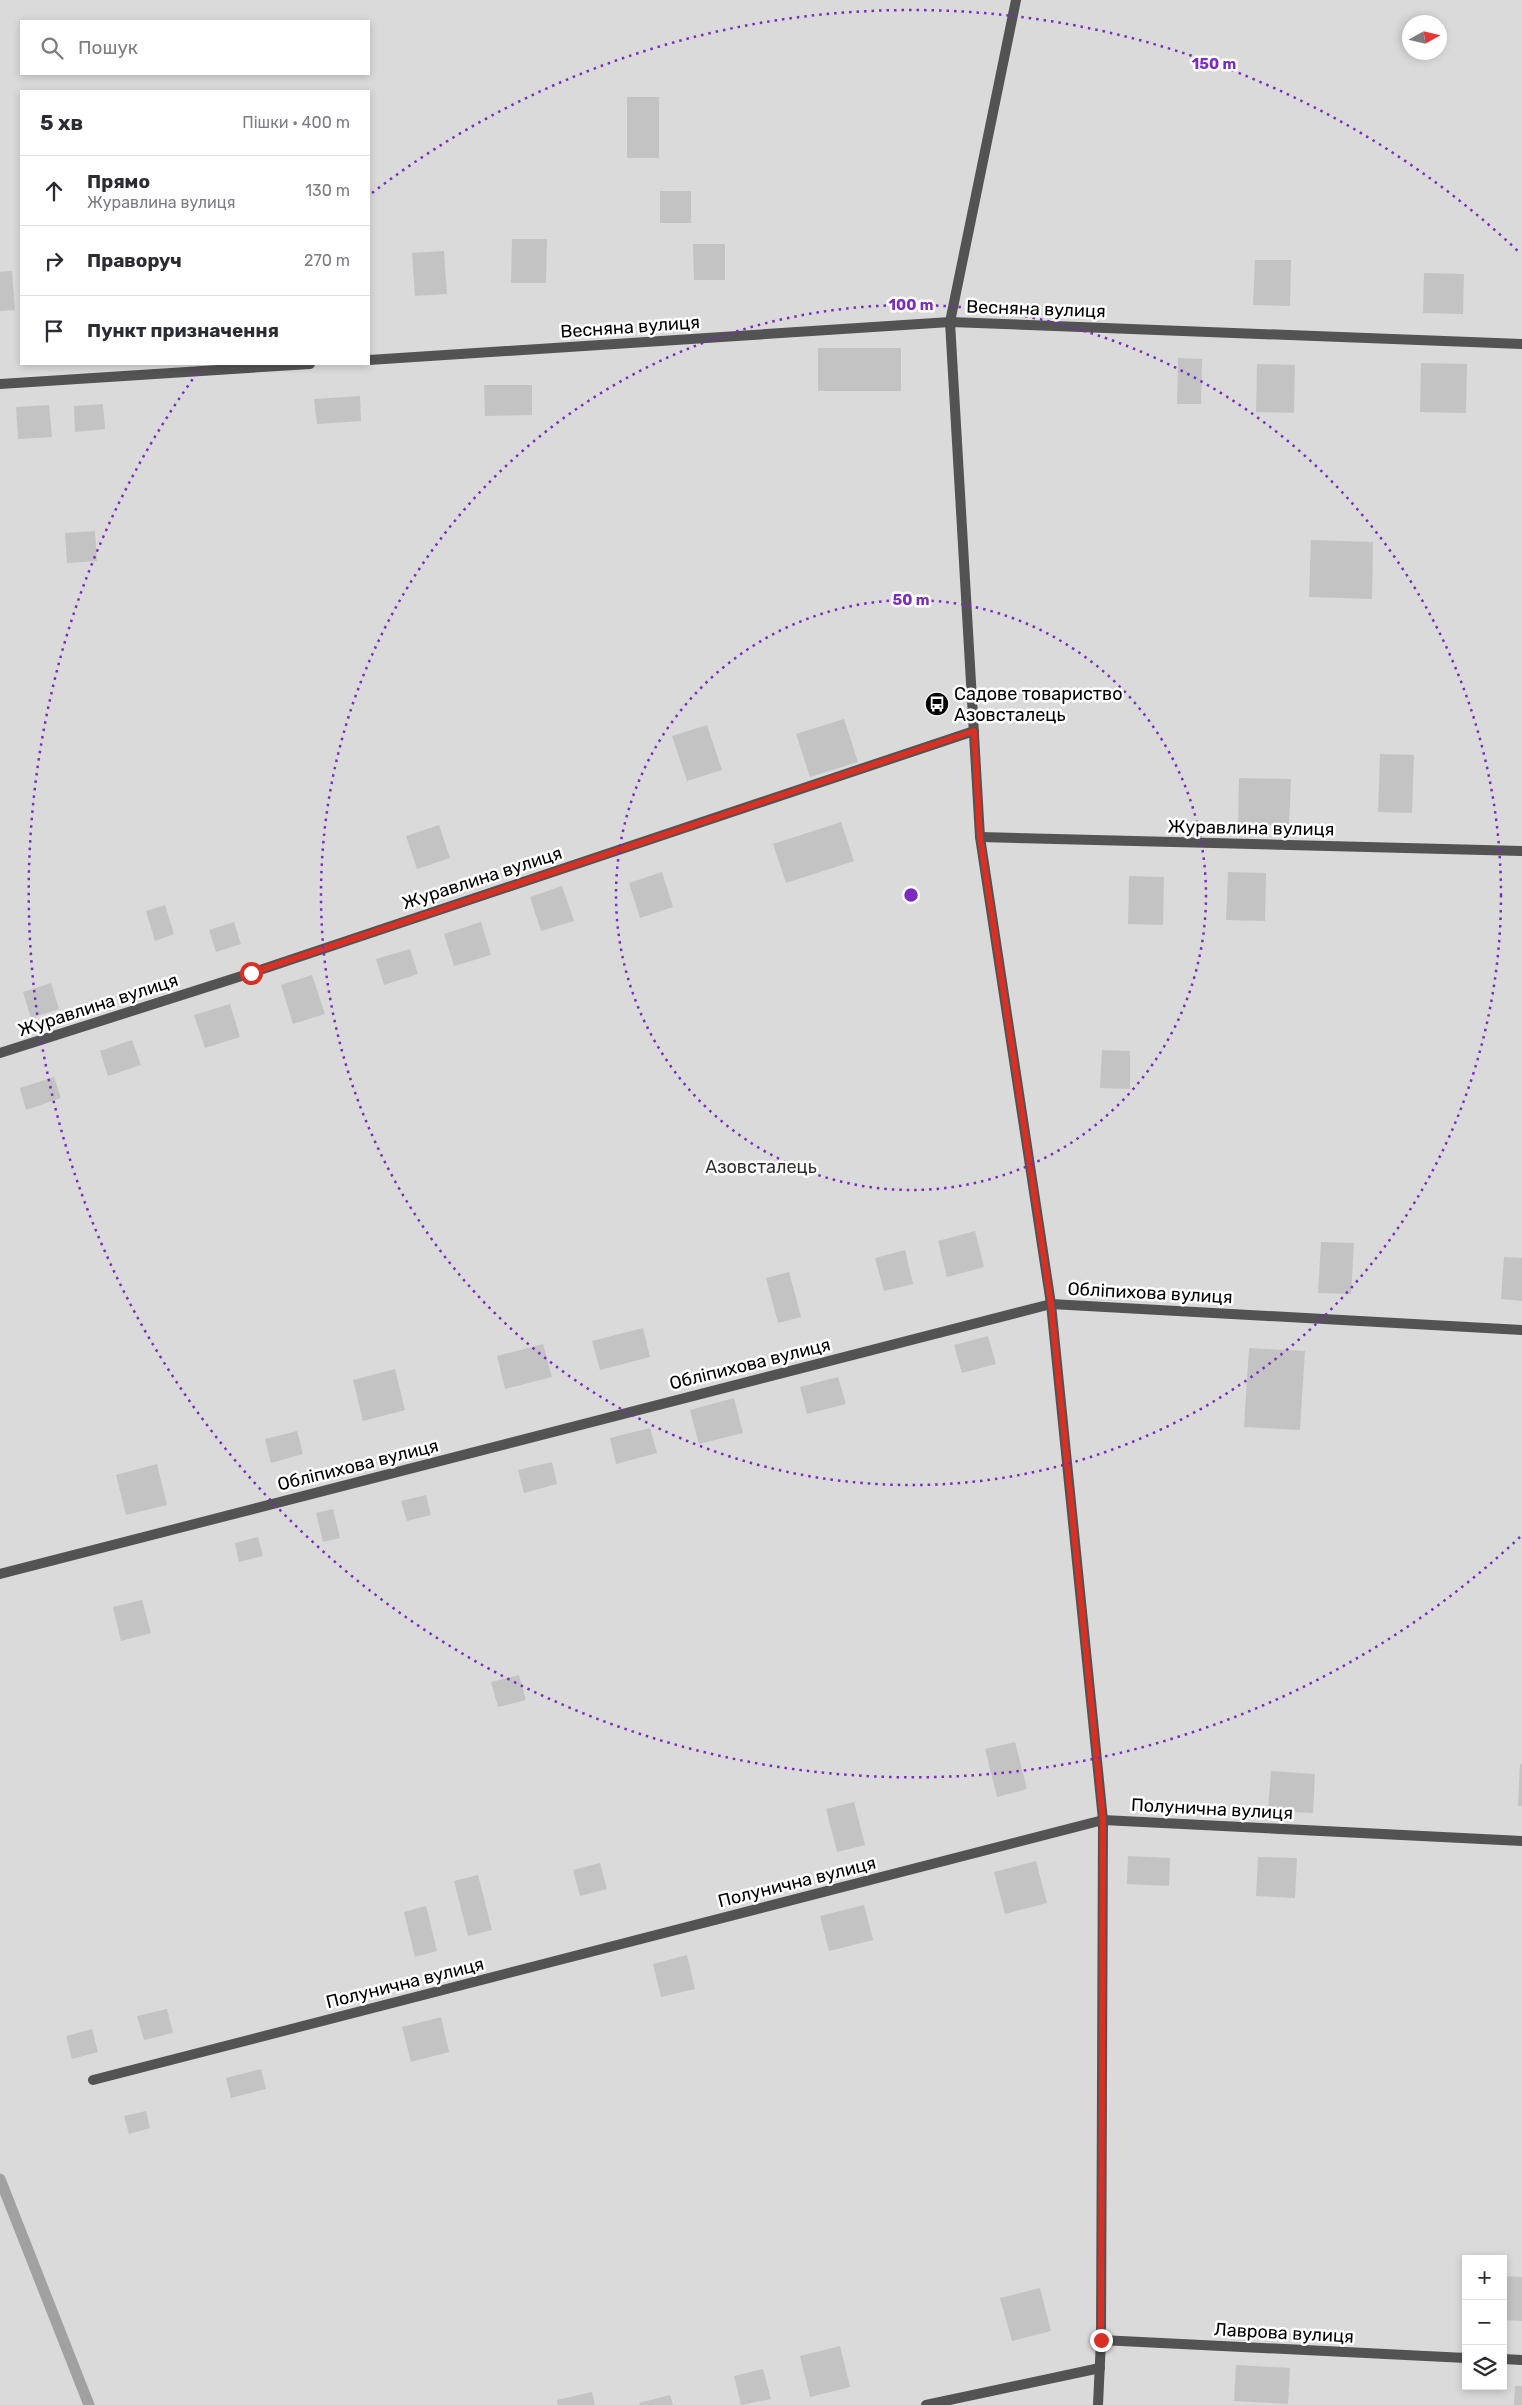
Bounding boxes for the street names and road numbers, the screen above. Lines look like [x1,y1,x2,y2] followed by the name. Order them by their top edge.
[966,296,1106,322] street label: Весняна вулиця
[559,311,701,343] street label: Весняна вулиця
[1167,816,1335,840] street label: Журавлина вулиця
[399,842,565,914] street label: Журавлина вулиця
[15,969,181,1041] street label: Журавлина вулиця
[1067,1278,1233,1308] street label: Обліпихова вулиця
[667,1333,833,1395] street label: Обліпихова вулиця
[275,1434,441,1496] street label: Обліпихова вулиця
[1130,1794,1294,1824] street label: Полунична вулиця
[716,1852,878,1912] street label: Полунична вулиця
[324,1953,486,2013] street label: Полунична вулиця
[1214,2318,1354,2348] street label: Лаврова вулиця

